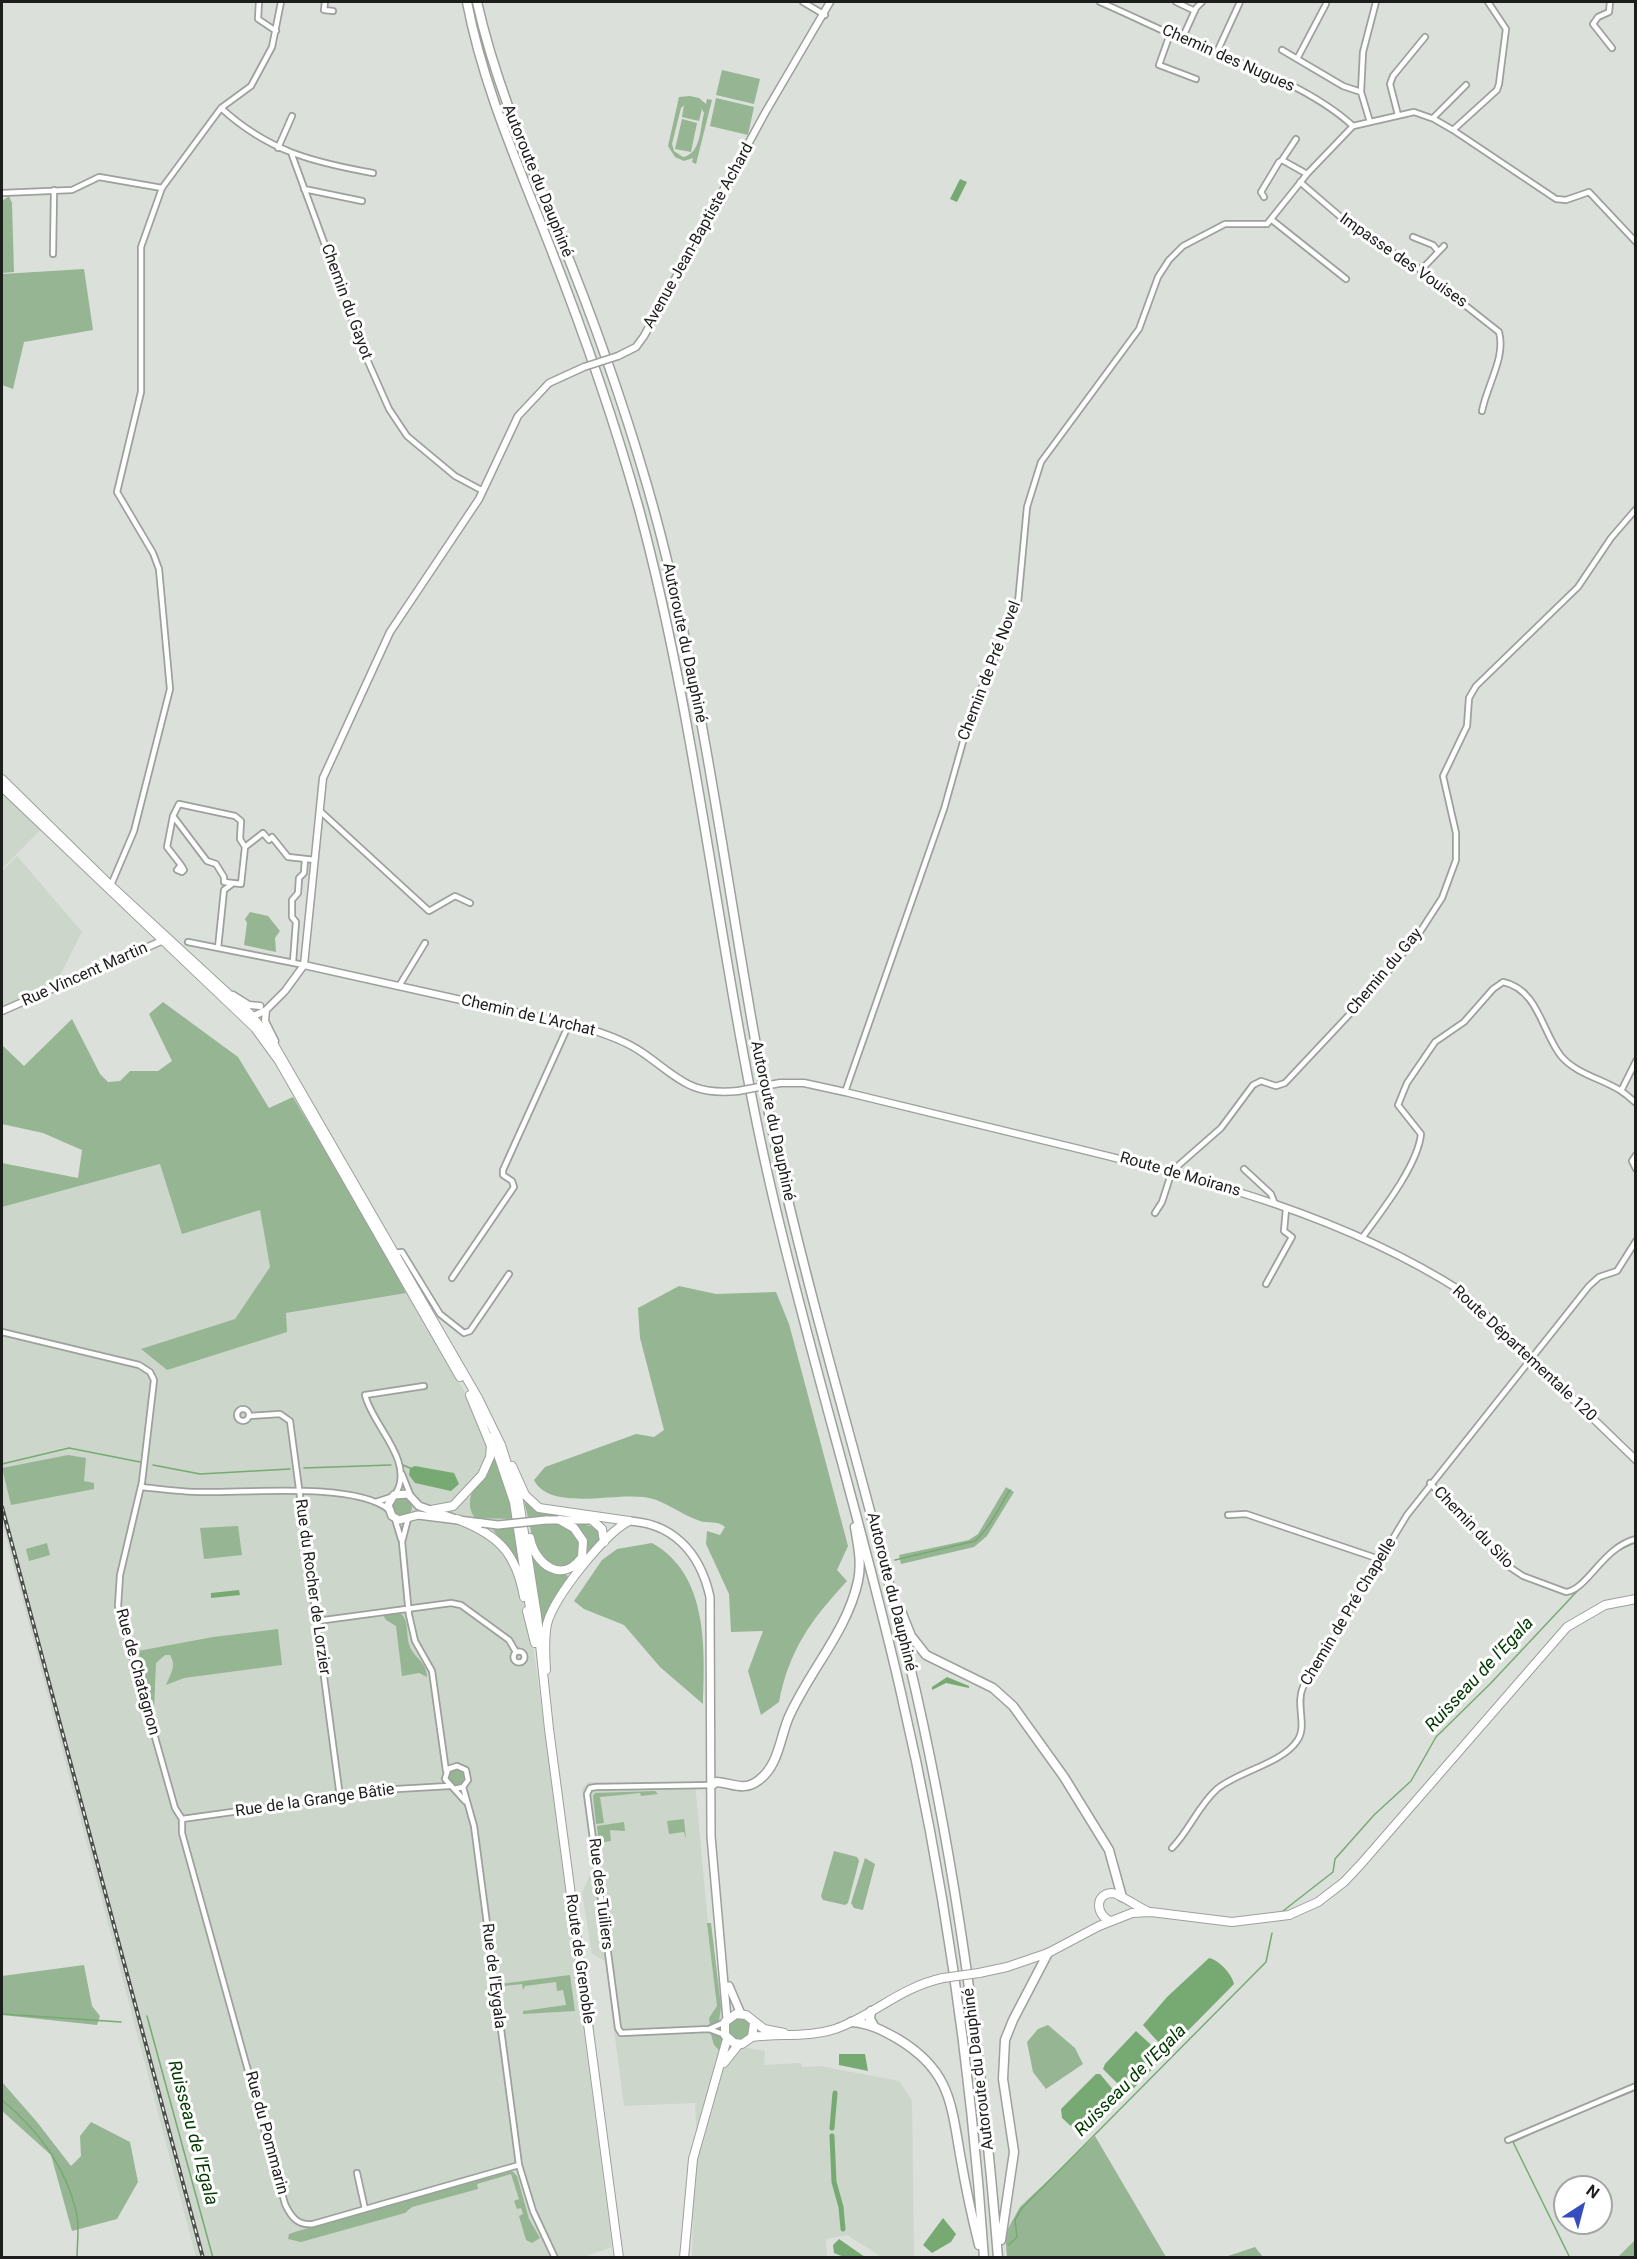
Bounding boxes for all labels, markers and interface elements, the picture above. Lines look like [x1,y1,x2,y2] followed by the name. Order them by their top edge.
[1159,21,1297,97] street label: Chemin des Nugues
[498,102,576,260] street label: Autoroute du Dauphiné
[640,140,758,332] street label: Avenue Jean-Baptiste Achard
[1335,210,1471,312] street label: Impasse des Vouises
[316,242,376,362] street label: Chemin du Gayot
[658,561,710,725] street label: Autoroute du Dauphiné
[954,598,1026,744] street label: Chemin de Pré Novel
[1343,925,1427,1019] street label: Chemin du Gay
[19,939,151,1011] street label: Rue Vincent Martin
[459,991,597,1041] street label: Chemin de L'Archat
[746,1039,798,1203] street label: Autoroute du Dauphiné
[1117,1149,1243,1201] street label: Route de Moirans
[1448,1282,1600,1426] street label: Route Départementale 120
[1429,1483,1517,1573] street label: Chemin du Silo
[290,1498,334,1676] street label: Rue du Rocher de Lorzier
[862,1511,920,1673] street label: Autoroute du Dauphiné
[1297,1534,1401,1690] street label: Chemin de Pré Chapelle
[111,1607,163,1737] street label: Rue de Chatagnon
[1421,1613,1539,1737] water label: Ruisseau de l'Egala
[234,1780,396,1822] street label: Rue de la Grange Bâtie
[584,1837,616,1951] street label: Rue des Tuiliers
[560,1893,598,2025] street label: Route de Grenoble
[477,1922,509,2030] street label: Rue de l'Eygala
[960,1987,998,2151] street label: Autoroute du Dauphiné
[1071,2021,1191,2141] water label: Ruisseau de l'Egala
[162,2058,222,2208] water label: Ruisseau de l'Egala
[240,2069,292,2197] street label: Rue du Pommarin
[1553,2175,1613,2235] north arrow
[1583,2181,1603,2203] text: N

